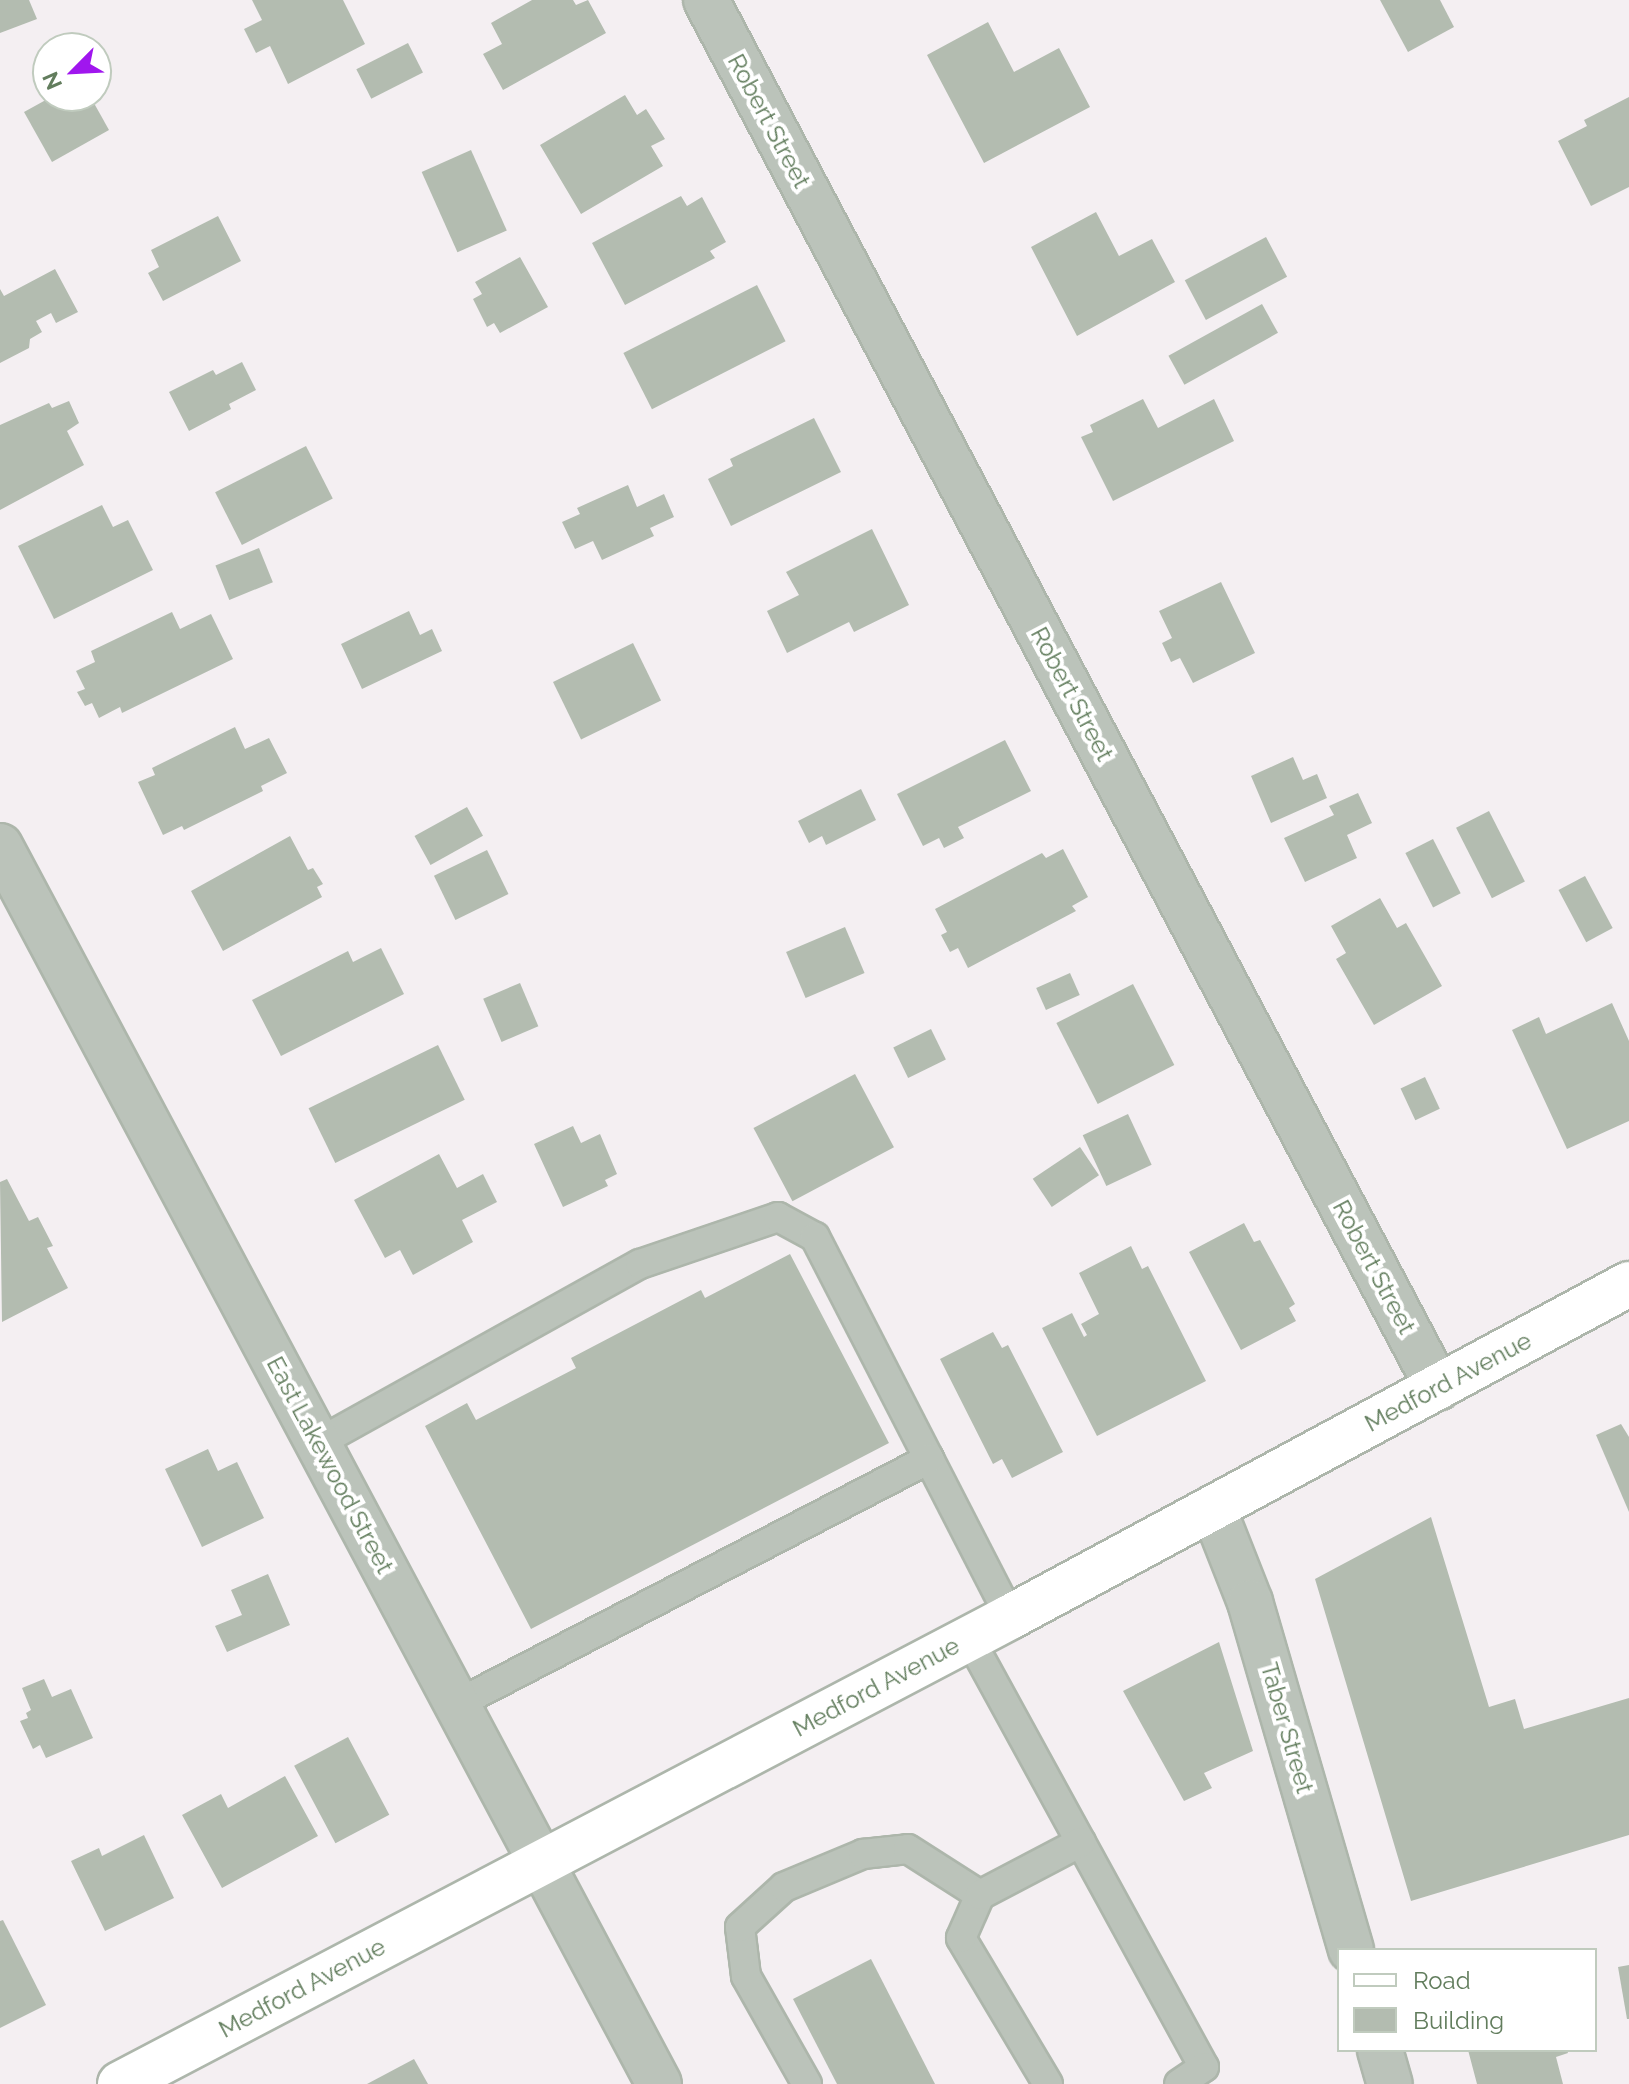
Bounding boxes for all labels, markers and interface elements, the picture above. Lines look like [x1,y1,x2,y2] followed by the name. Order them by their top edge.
[32,32,112,112] north arrow
[722,49,816,193] street label: Robert Street
[37,68,67,94] text: N
[1025,622,1119,766] street label: Robert Street
[1327,1195,1421,1339] street label: Robert Street
[1360,1326,1536,1438] street label: Medford Avenue
[261,1352,399,1578] street label: East Lakewood Street
[788,1631,964,1743] street label: Medford Avenue
[1255,1659,1319,1797] street label: Taber Street
[214,1932,390,2044] street label: Medford Avenue
[1337,1948,1597,2052] legend
[1413,1966,1471,1995] text: Road
[1413,2006,1504,2035] text: Building

